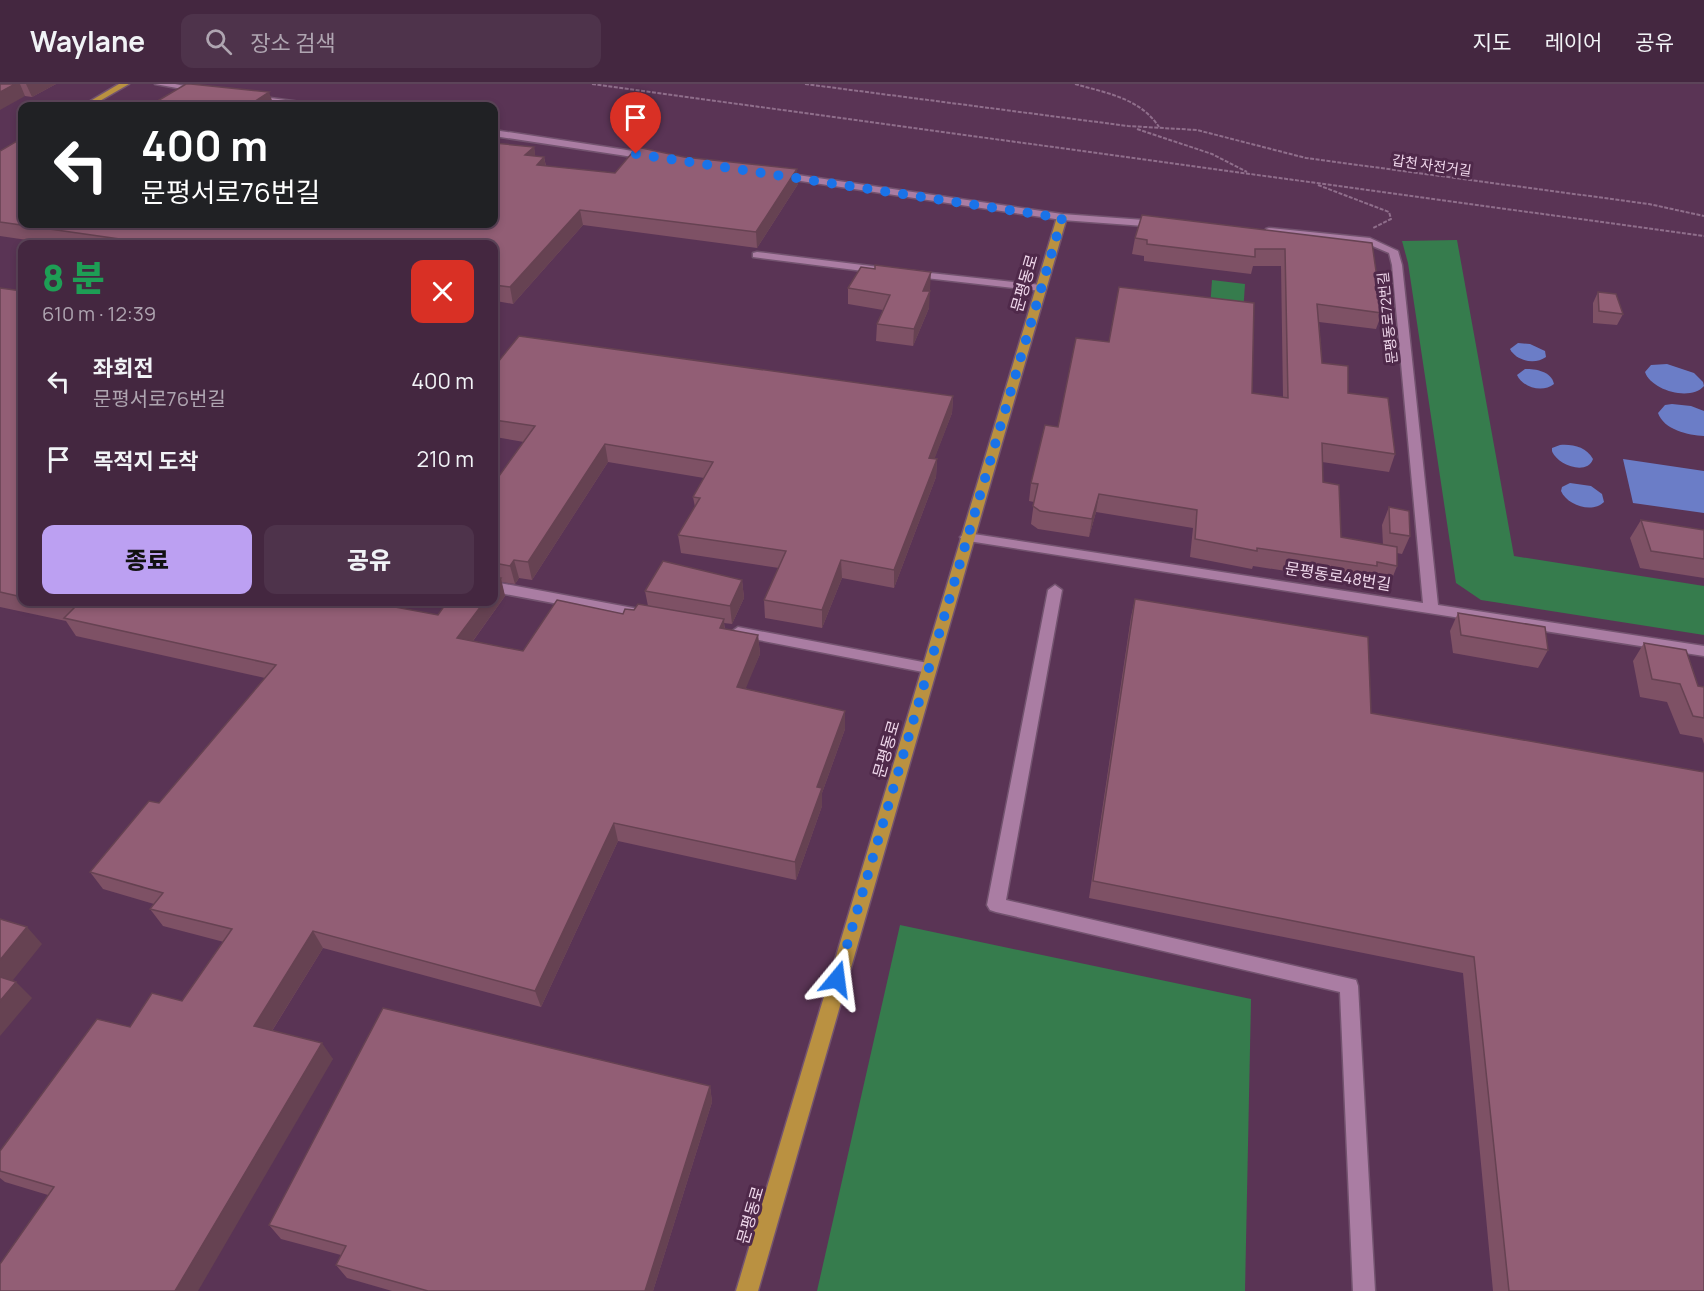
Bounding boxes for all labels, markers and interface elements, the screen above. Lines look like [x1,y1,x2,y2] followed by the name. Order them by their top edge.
[181,14,601,68] search box
[30,22,145,60] text: Waylane
[202,25,235,58] icon: search
[250,28,336,58] text: 장소 검색
[1473,28,1511,56] text: 지도
[1544,28,1602,56] text: 레이어
[1635,28,1674,56] text: 공유
[610,92,661,154] pin
[619,101,652,134] icon: arrive
[141,116,268,174] text: 400 m
[42,126,120,204] icon: left
[1391,150,1473,180] street label: 갑천 자전거길
[141,173,320,210] text: 문평서로76번길
[1005,251,1043,314] street label: 문평동로
[42,253,105,302] text: 8 분
[411,260,474,323] button: close
[1373,271,1401,365] street label: 문평동로72번길
[42,300,156,327] text: 610 m · 12:39
[93,353,154,383] text: 좌회전
[42,365,75,398] icon: left
[411,366,474,396] text: 400 m
[93,385,226,412] text: 문평서로76번길
[42,443,75,476] icon: arrive
[416,444,474,474] text: 210 m
[93,446,199,476] text: 목적지 도착
[42,525,252,594] button: 종료
[264,525,474,594] button: 공유
[1283,557,1393,595] street label: 문평동로48번길
[867,717,905,780] street label: 문평동로
[805,947,869,1011] position arrow
[731,1183,769,1246] street label: 문평동로

